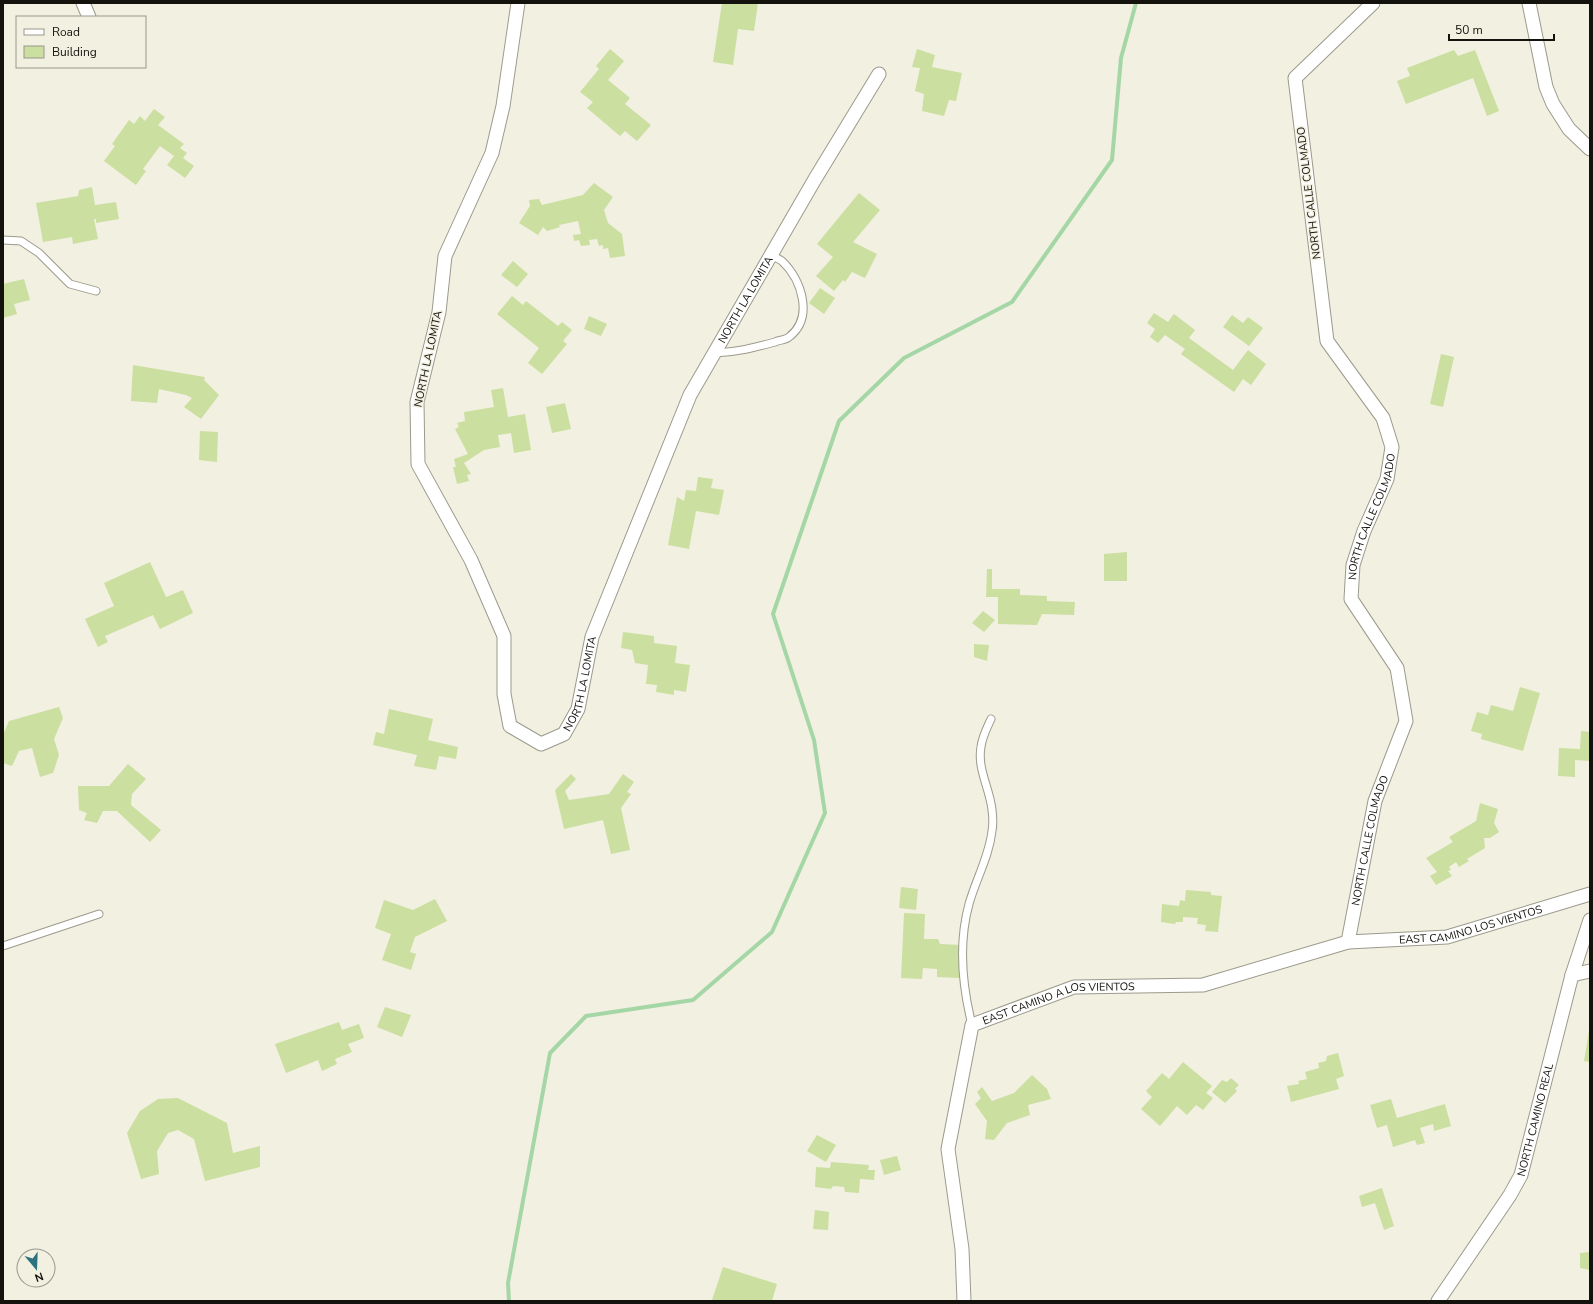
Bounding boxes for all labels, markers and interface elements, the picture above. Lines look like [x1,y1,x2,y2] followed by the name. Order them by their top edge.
[16,16,146,68] legend
[1449,16,1554,42] scale bar
[1455,22,1483,38] text: 50 m
[52,24,80,40] text: Road
[52,44,97,60] text: Building
[1293,126,1325,260] street label: NORTH CALLE COLMADO
[714,253,776,346] street label: NORTH LA LOMITA
[410,309,446,409] street label: NORTH LA LOMITA
[1345,452,1398,580] street label: NORTH CALLE COLMADO
[560,635,599,734] street label: NORTH LA LOMITA
[1348,773,1392,907] street label: NORTH CALLE COLMADO
[1399,901,1544,947] street label: EAST CAMINO LOS VIENTOS
[980,979,1135,1028] street label: EAST CAMINO A LOS VIENTOS
[1513,1062,1557,1178] street label: NORTH CAMINO REAL
[16,1248,56,1288] north arrow
[33,1269,45,1285] text: N

